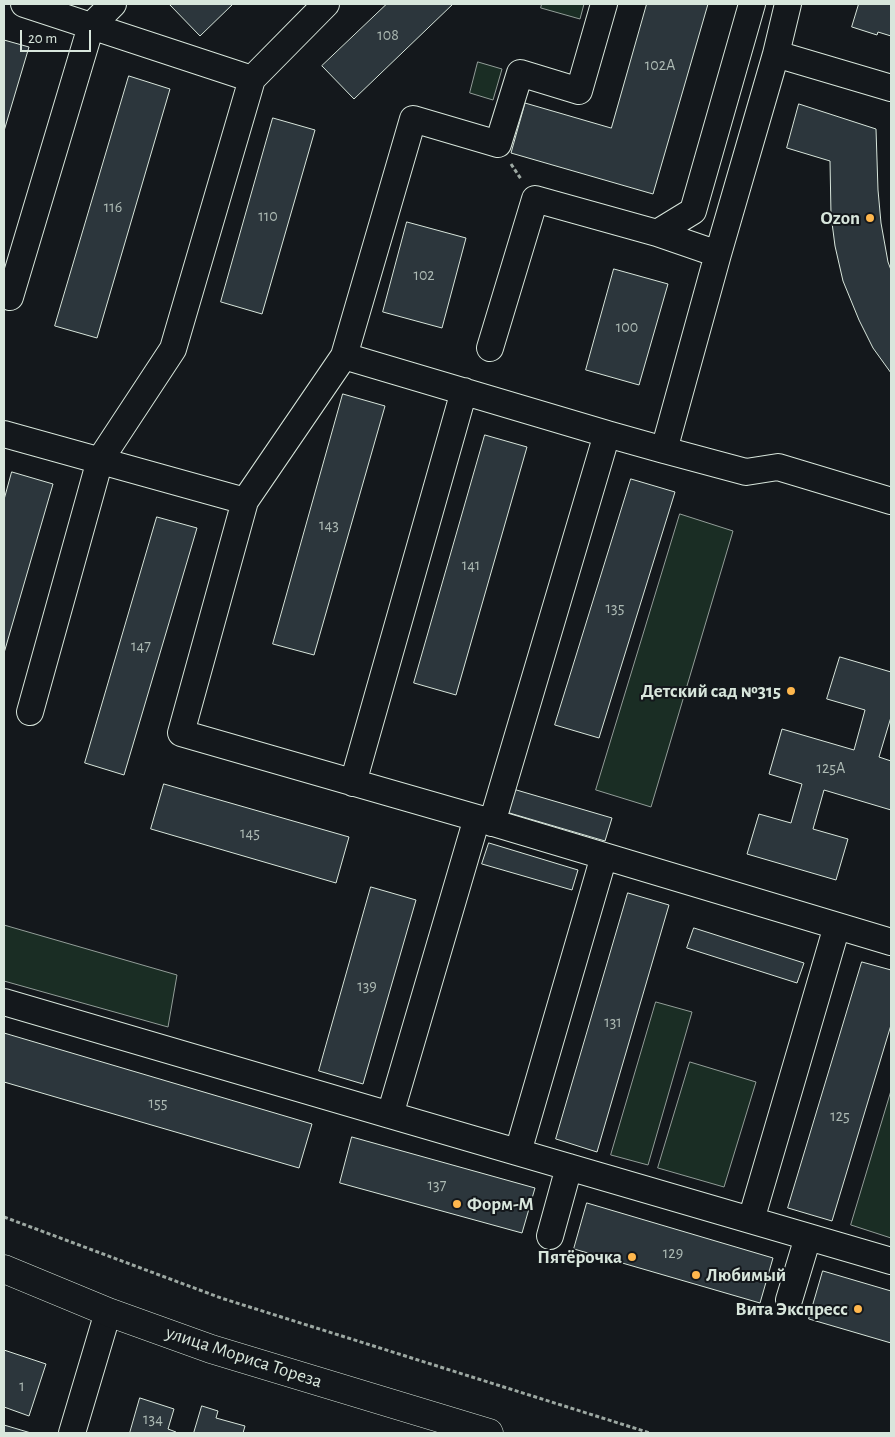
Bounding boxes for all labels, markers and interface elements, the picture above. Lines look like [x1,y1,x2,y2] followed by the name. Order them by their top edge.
[22,20,94,52] scale bar
[377,25,399,45] house number: 108
[28,31,57,46] text: 20 m
[645,55,675,75] house number: 102А
[104,197,122,217] house number: 116
[258,206,278,226] house number: 110
[821,207,860,229] place label: Ozon
[864,212,876,224] marker: Ozon
[413,265,435,285] house number: 102
[616,317,638,337] house number: 100
[319,515,339,535] house number: 143
[462,555,480,575] house number: 141
[606,598,624,618] house number: 135
[131,636,151,656] house number: 147
[641,680,781,702] place label: Детский сад №315
[785,685,797,697] marker: Детский сад №315
[817,758,845,778] house number: 125А
[240,823,260,843] house number: 145
[357,976,377,996] house number: 139
[604,1012,622,1032] house number: 131
[149,1093,167,1113] house number: 155
[830,1106,850,1126] house number: 125
[428,1175,446,1195] house number: 137
[467,1193,534,1215] place label: Форм-М
[451,1198,463,1210] marker: Форм-М
[663,1243,683,1263] house number: 129
[537,1246,622,1268] place label: Пятёрочка
[626,1251,638,1263] marker: Пятёрочка
[706,1264,786,1286] place label: Любимый
[690,1269,702,1281] marker: Любимый
[735,1298,848,1320] place label: Вита Экспресс
[852,1303,864,1315] marker: Вита Экспресс
[163,1321,325,1393] street label: улица Мориса Тореза
[19,1376,25,1396] house number: 1
[143,1409,163,1429] house number: 134

